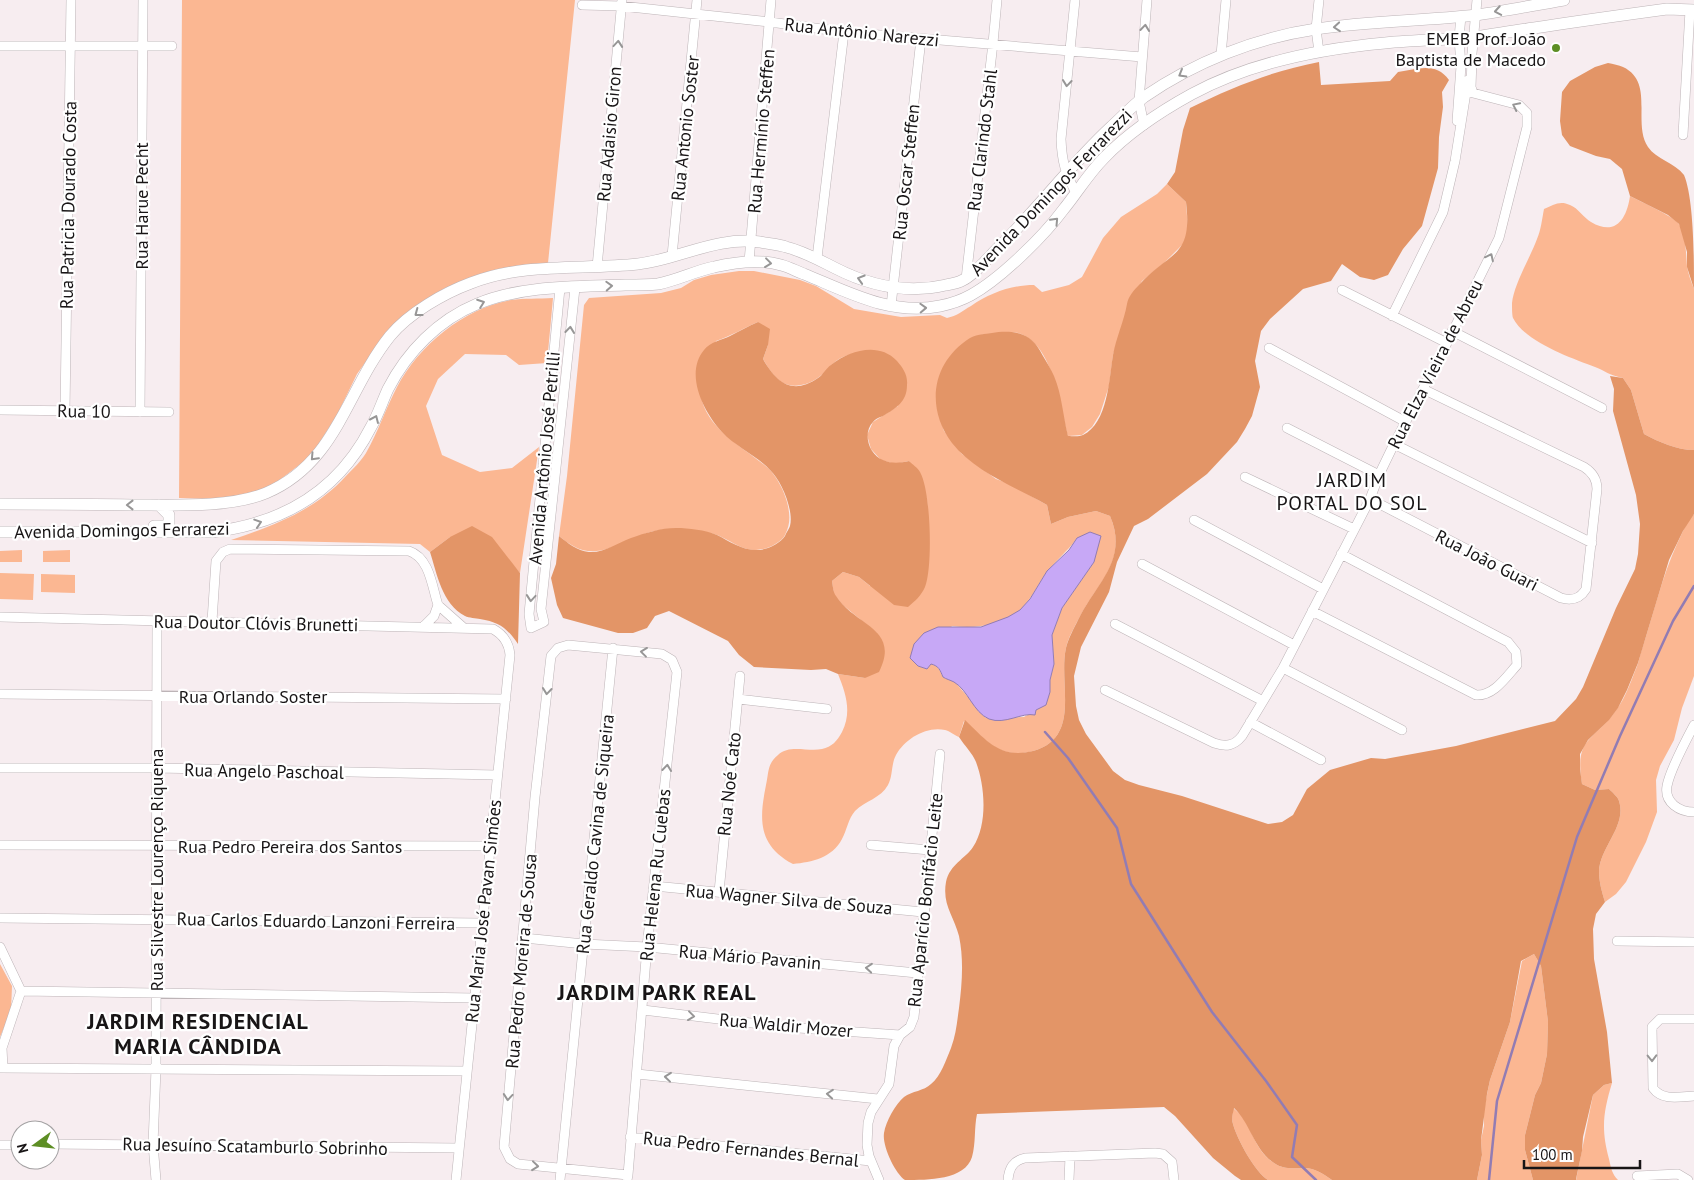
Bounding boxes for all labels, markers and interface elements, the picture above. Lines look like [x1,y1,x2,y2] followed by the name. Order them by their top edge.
[1494,5,1503,15] one-way arrow
[783,12,941,52] street label: Rua Antônio Narezzi
[1332,21,1340,32] one-way arrow
[1139,24,1150,32] one-way arrow
[1396,27,1546,71] place label: EMEB Prof. João Baptista de Macedo
[612,40,623,48] one-way arrow
[1550,42,1562,54] marker: EMEB Prof. João Baptista de Macedo
[742,48,780,214] street label: Rua Hermínio Steffen
[666,54,704,202] street label: Rua Antonio Soster
[592,65,626,203] street label: Rua Adaisio Giron
[962,67,1002,212] street label: Rua Clarindo Stahl
[1179,67,1188,77] one-way arrow
[1062,80,1073,88] one-way arrow
[55,101,81,309] street label: Rua Patricia Dourado Costa
[1512,102,1521,112] one-way arrow
[887,103,925,241] street label: Rua Oscar Steffen
[965,104,1137,280] street label: Avenida Domingos Ferrarezzi
[130,142,153,270] street label: Rua Harue Pecht
[1049,217,1058,226] one-way arrow
[1484,253,1494,262] one-way arrow
[765,257,773,268] one-way arrow
[857,274,866,284] one-way arrow
[1382,275,1488,453] street label: Rua Elza Vieira de Abreu
[605,281,613,292] one-way arrow
[476,299,485,309] one-way arrow
[919,302,927,313] one-way arrow
[415,307,424,315] one-way arrow
[564,326,575,334] one-way arrow
[523,350,565,566] street label: Avenida Artônio José Petrilli
[57,399,111,423] street label: Rua 10
[369,415,380,424] one-way arrow
[311,452,320,461] one-way arrow
[1276,467,1428,516] district label: JARDIM PORTAL DO SOL
[126,500,134,510] one-way arrow
[14,517,230,543] street label: Avenida Domingos Ferrarezi
[253,519,261,529] one-way arrow
[1432,524,1542,596] street label: Rua João Guari
[525,594,536,602] one-way arrow
[153,610,359,636] street label: Rua Doutor Clóvis Brunetti
[640,647,648,658] one-way arrow
[179,685,327,708] street label: Rua Orlando Soster
[542,688,553,696] one-way arrow
[571,713,619,955] street label: Rua Geraldo Cavina de Siqueira
[712,731,746,837] street label: Rua Noé Cato
[145,749,168,991] street label: Rua Silvestre Lourenço Riquena
[184,758,345,784] street label: Rua Angelo Paschoal
[661,764,672,772] one-way arrow
[635,788,675,962] street label: Rua Helena Ru Cuebas
[902,792,948,1008] street label: Rua Aparício Bonifácio Leite
[460,798,506,1024] street label: Rua Maria José Pavan Simões
[178,835,402,858] street label: Rua Pedro Pereira dos Santos
[500,853,542,1069] street label: Rua Pedro Moreira de Sousa
[684,878,894,920] street label: Rua Wagner Silva de Souza
[176,907,456,935] street label: Rua Carlos Eduardo Lanzoni Ferreira
[678,939,822,975] street label: Rua Mário Pavanin
[865,963,873,974] one-way arrow
[557,978,756,1006] district label: JARDIM PARK REAL
[86,1007,309,1060] district label: JARDIM RESIDENCIAL MARIA CÂNDIDA
[718,1008,854,1042] street label: Rua Waldir Mozer
[688,1010,696,1021] one-way arrow
[1647,1055,1657,1063] one-way arrow
[664,1072,672,1083] one-way arrow
[826,1089,834,1100] one-way arrow
[503,1093,514,1101] one-way arrow
[10,1120,60,1170] north arrow
[642,1126,861,1172] street label: Rua Pedro Fernandes Bernal
[122,1132,388,1160] street label: Rua Jesuíno Scatamburlo Sobrinho
[1524,1138,1640,1170] scale bar
[13,1142,32,1155] text: N
[1532,1145,1573,1164] text: 100 m
[531,1160,539,1171] one-way arrow

